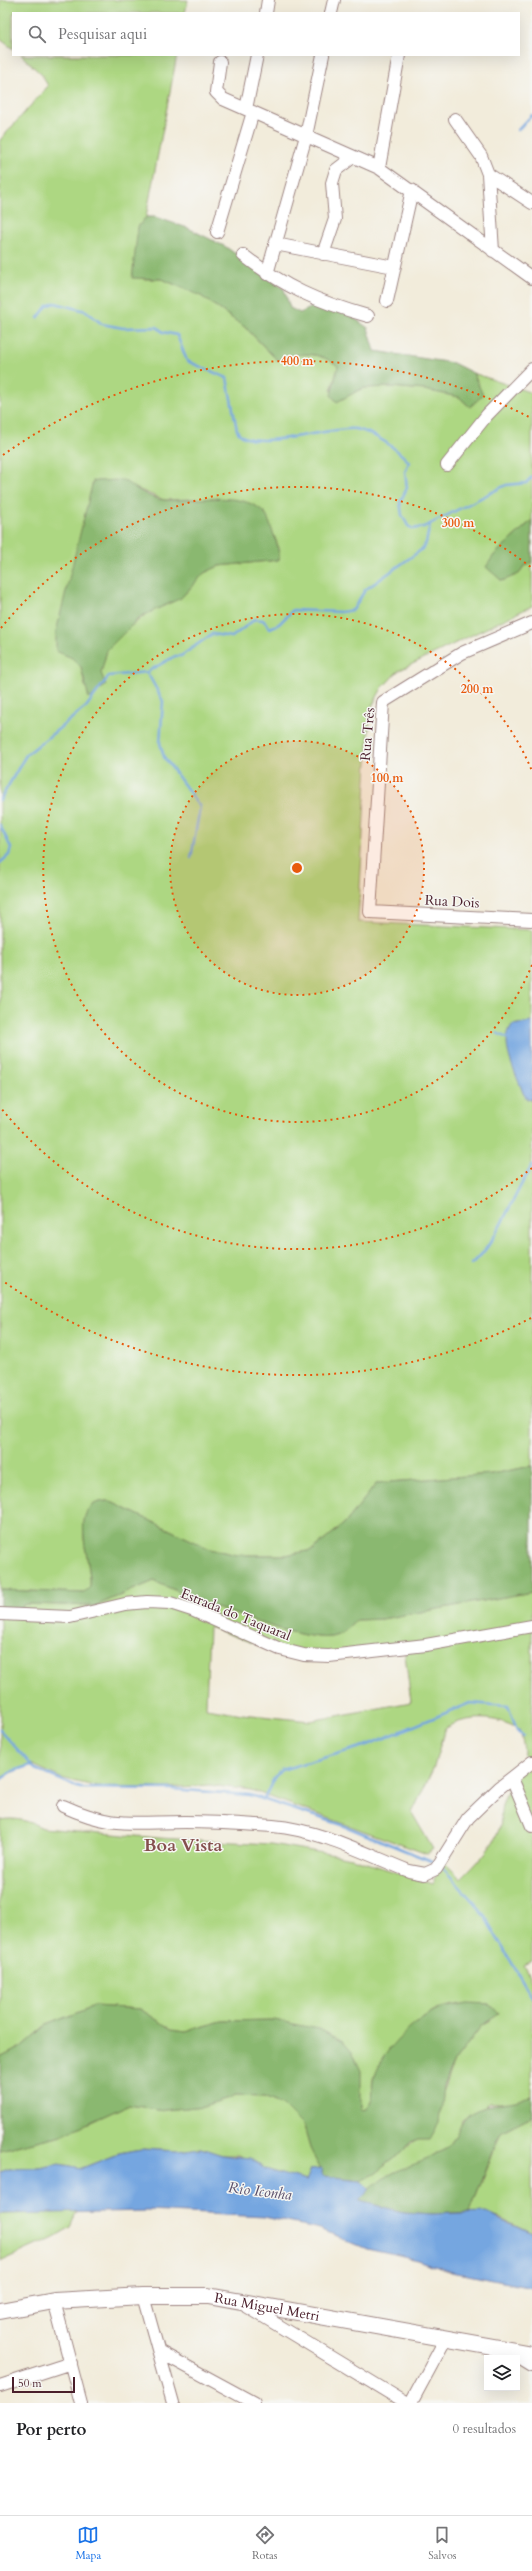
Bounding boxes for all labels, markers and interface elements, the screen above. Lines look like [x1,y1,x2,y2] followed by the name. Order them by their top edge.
[12,12,520,56] search box
[26,23,48,45] icon: search
[58,24,147,44] text: Pesquisar aqui
[281,353,314,369] text: 400 m
[442,515,475,531] text: 300 m
[461,681,494,697] text: 200 m
[356,706,379,762] street label: Rua Três
[371,770,404,786] text: 100 m
[290,861,304,875] centre of rings
[424,891,480,912] street label: Rua Dois
[178,1584,294,1645] street label: Estrada do Taquaral
[144,1833,222,1858] district label: Boa Vista
[227,2177,293,2205] water label: Rio Iconha
[213,2288,321,2326] street label: Rua Miguel Metri
[484,2355,520,2391] map controls
[484,2355,520,2391] button: layers
[12,2375,75,2394] scale bar
[18,2376,42,2391] text: 50 m
[16,2418,86,2441] text: Por perto
[452,2420,516,2438] text: 0 resultados
[75,2524,101,2563] tab: Mapa
[252,2524,277,2563] tab: Rotas
[428,2524,457,2563] tab: Salvos

